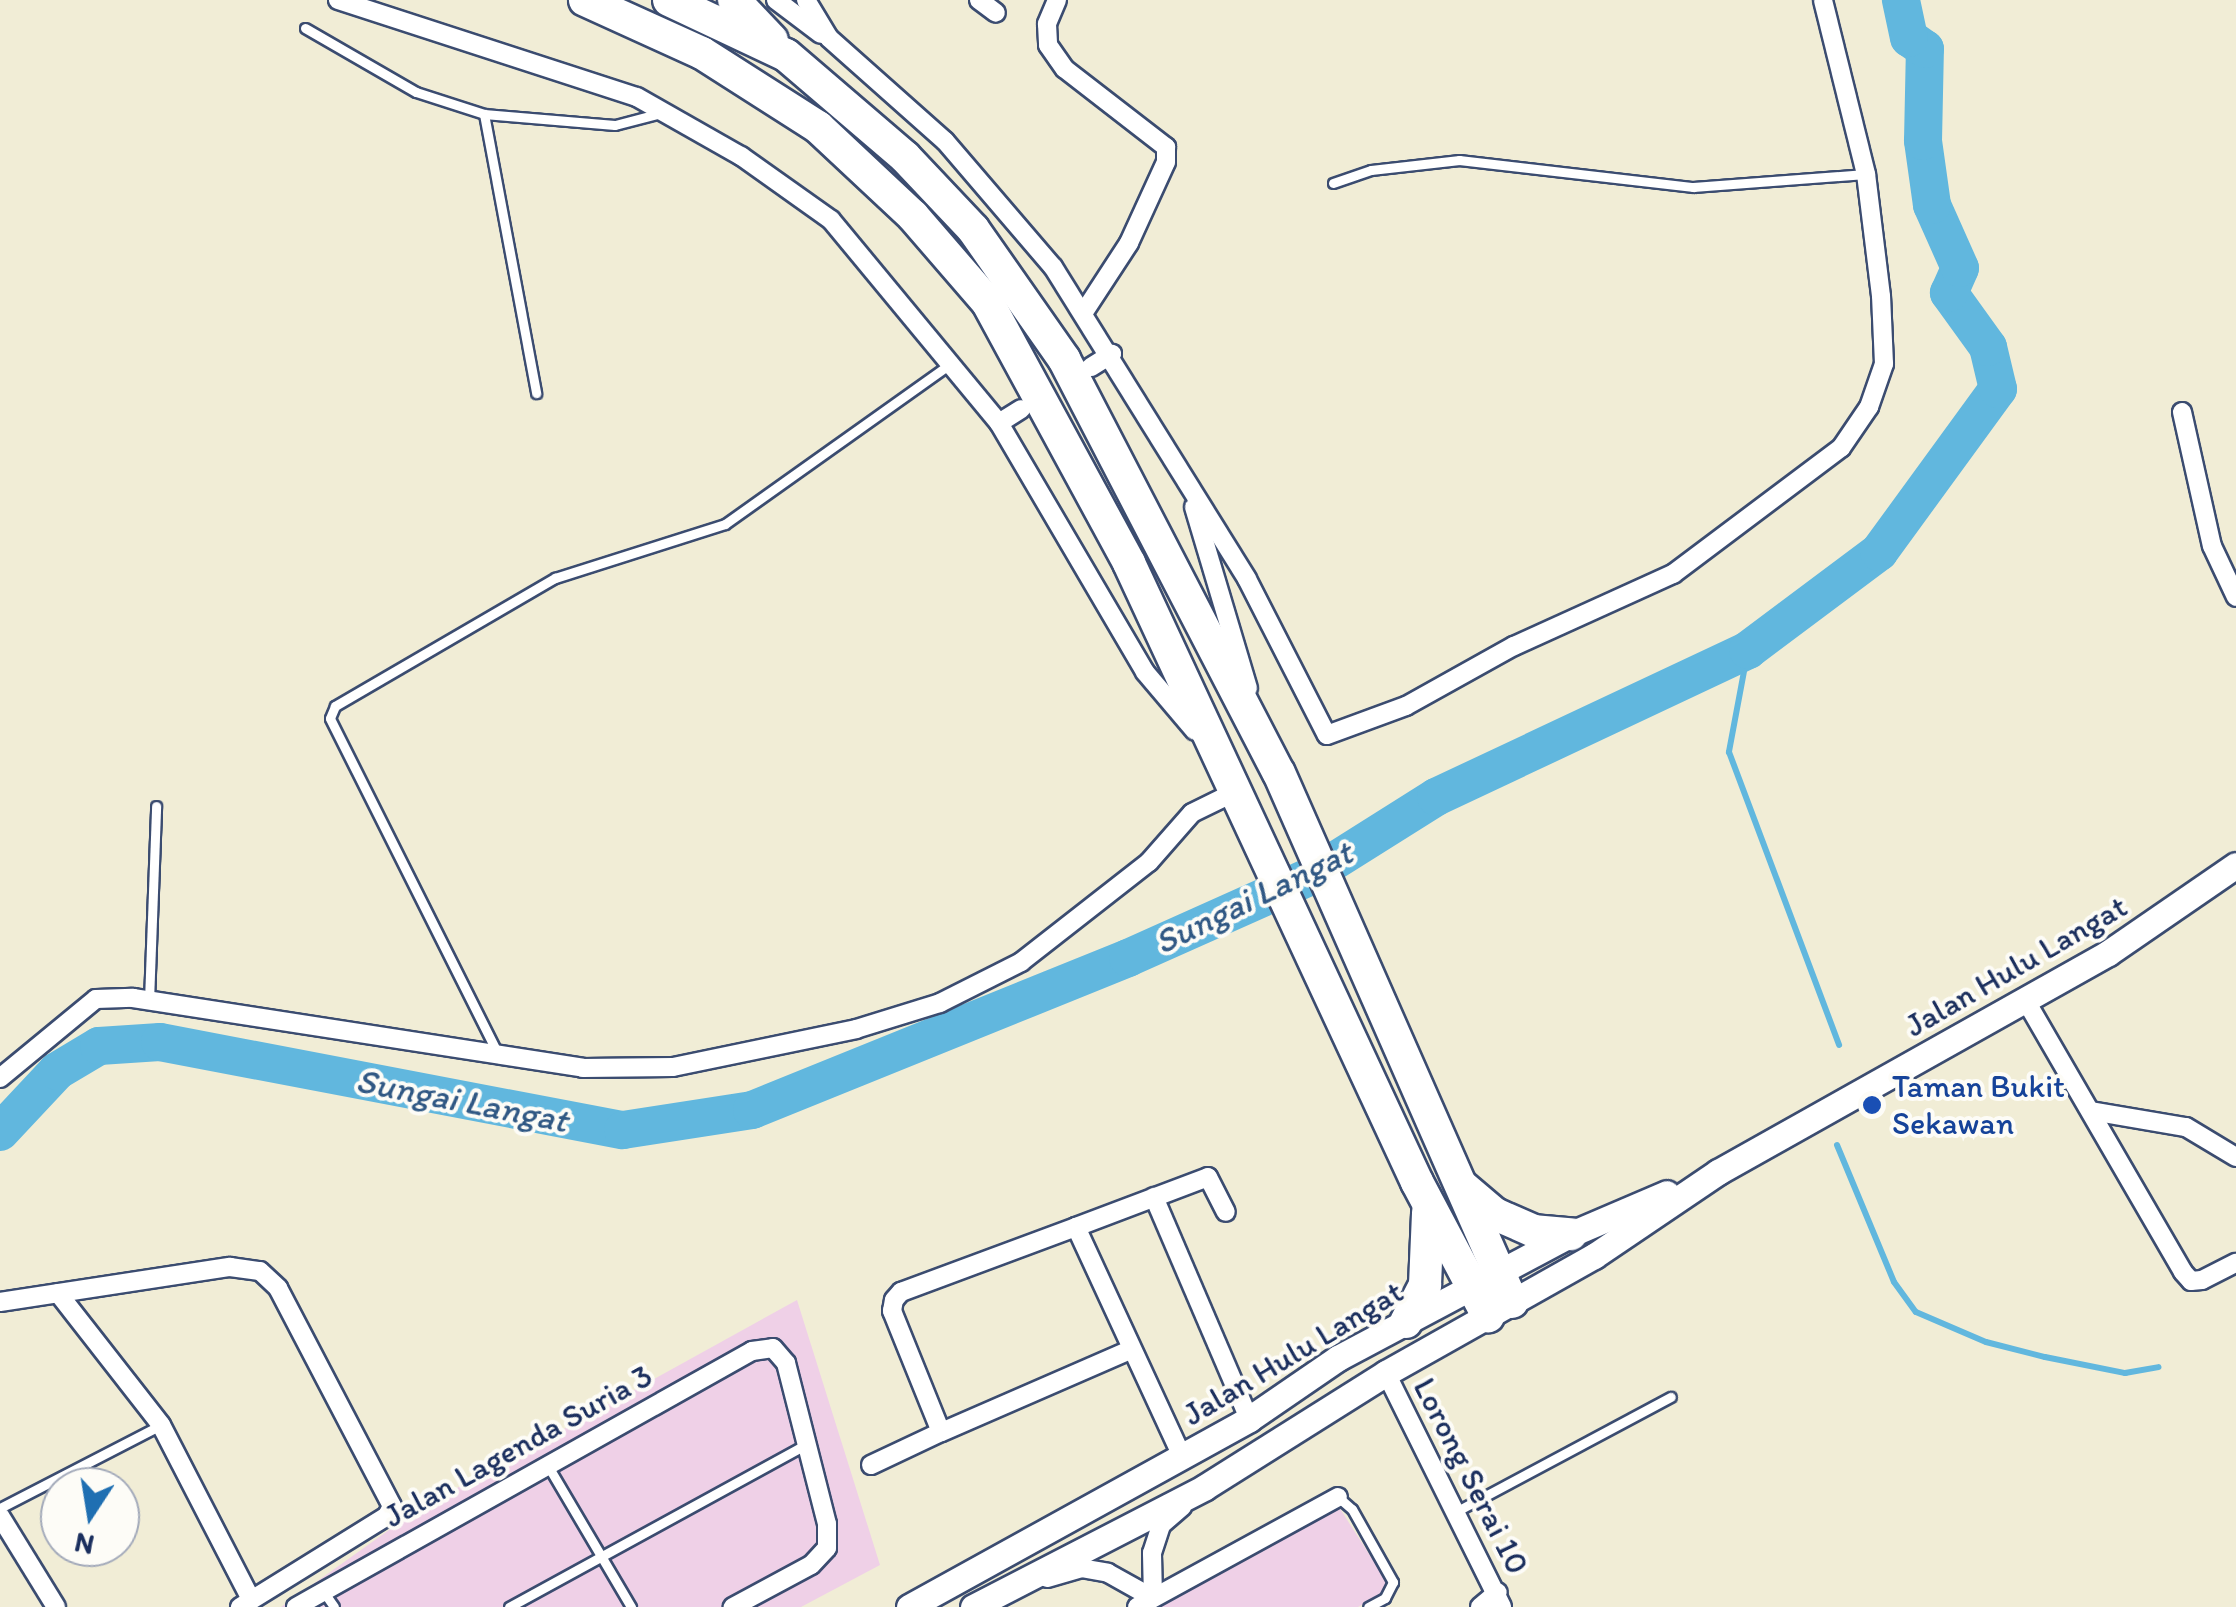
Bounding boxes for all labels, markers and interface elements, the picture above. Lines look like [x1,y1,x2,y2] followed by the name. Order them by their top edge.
[1147,831,1359,963] water label: Sungai Langat
[1899,887,2133,1045] street label: Jalan Hulu Langat
[353,1059,571,1141] water label: Sungai Langat
[1892,1068,2065,1143] place label: Taman Bukit Sekawan
[1861,1094,1883,1116] marker: Taman Bukit Sekawan
[1176,1272,1410,1434] street label: Jalan Hulu Langat
[377,1356,659,1536] street label: Jalan Lagenda Suria 3
[1405,1372,1537,1580] street label: Lorong Serai 10
[40,1467,140,1567] north arrow
[71,1526,97,1563] text: N

